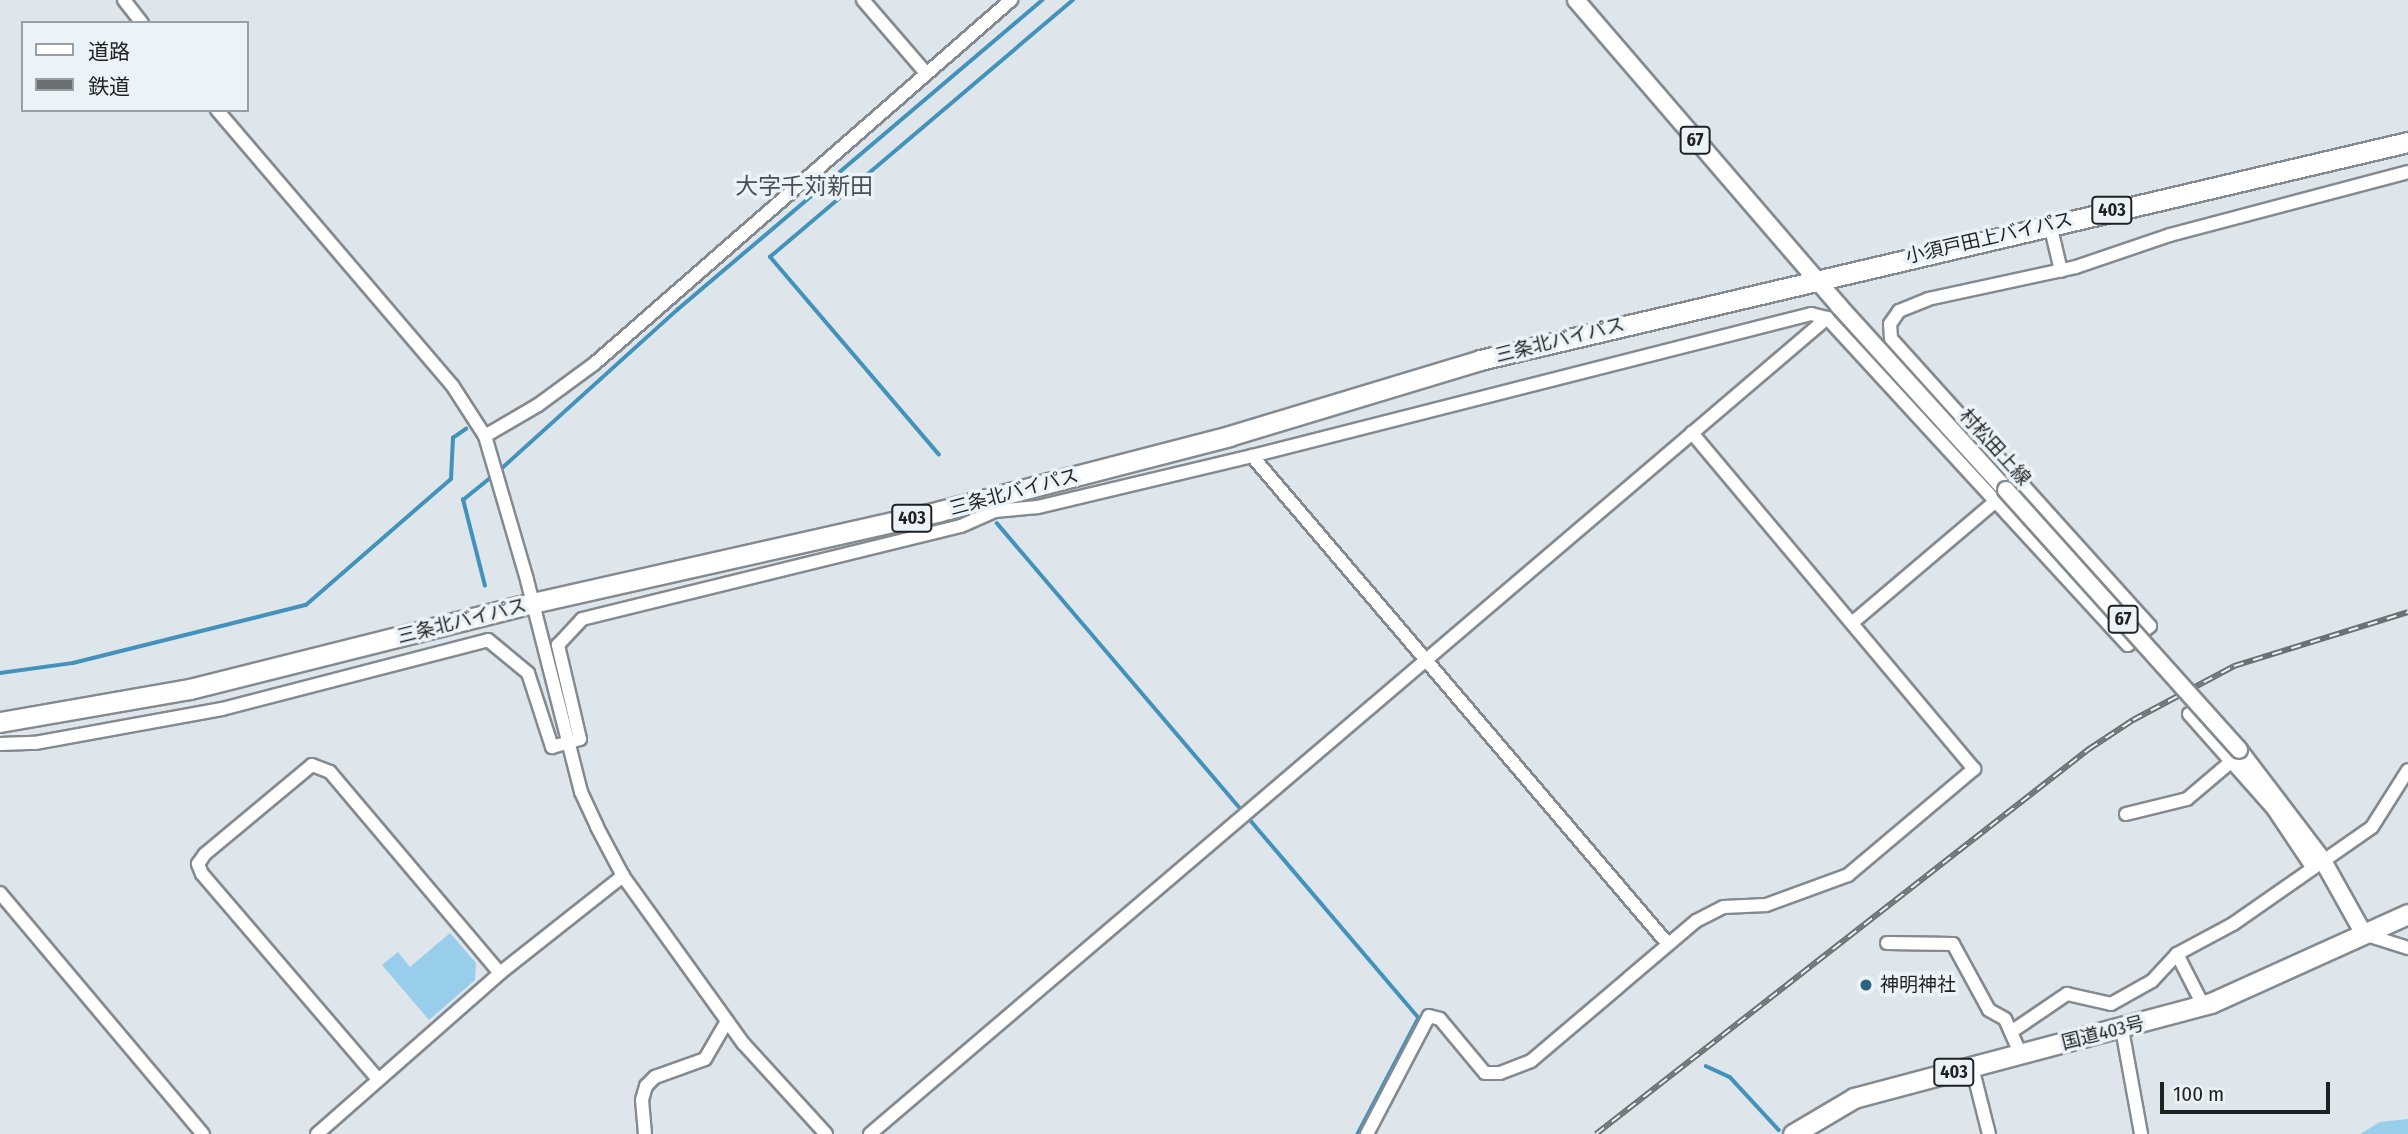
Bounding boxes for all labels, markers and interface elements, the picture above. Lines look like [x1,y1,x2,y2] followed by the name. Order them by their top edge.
[21,21,248,112] legend
[88,39,130,65] text: 道路
[88,74,130,100] text: 鉄道
[1679,125,1711,154] road number: 67
[735,172,873,200] district label: 大字千苅新田
[2091,196,2133,224] road number: 403
[1903,208,2075,268] street label: 小須戸田上バイパス
[1493,313,1627,367] street label: 三条北バイパス
[1955,404,2035,490] street label: 村松田上線
[947,464,1081,520] street label: 三条北バイパス
[891,504,933,532] road number: 403
[395,594,529,648] street label: 三条北バイパス
[2107,604,2139,634] road number: 67
[1880,974,1956,996] place label: 神明神社
[1858,977,1874,993] marker: 神明神社
[2059,1012,2147,1054] street label: 国道403号
[1933,1058,1975,1086] road number: 403
[2163,1068,2333,1112] scale bar
[2173,1081,2224,1107] text: 100 m

